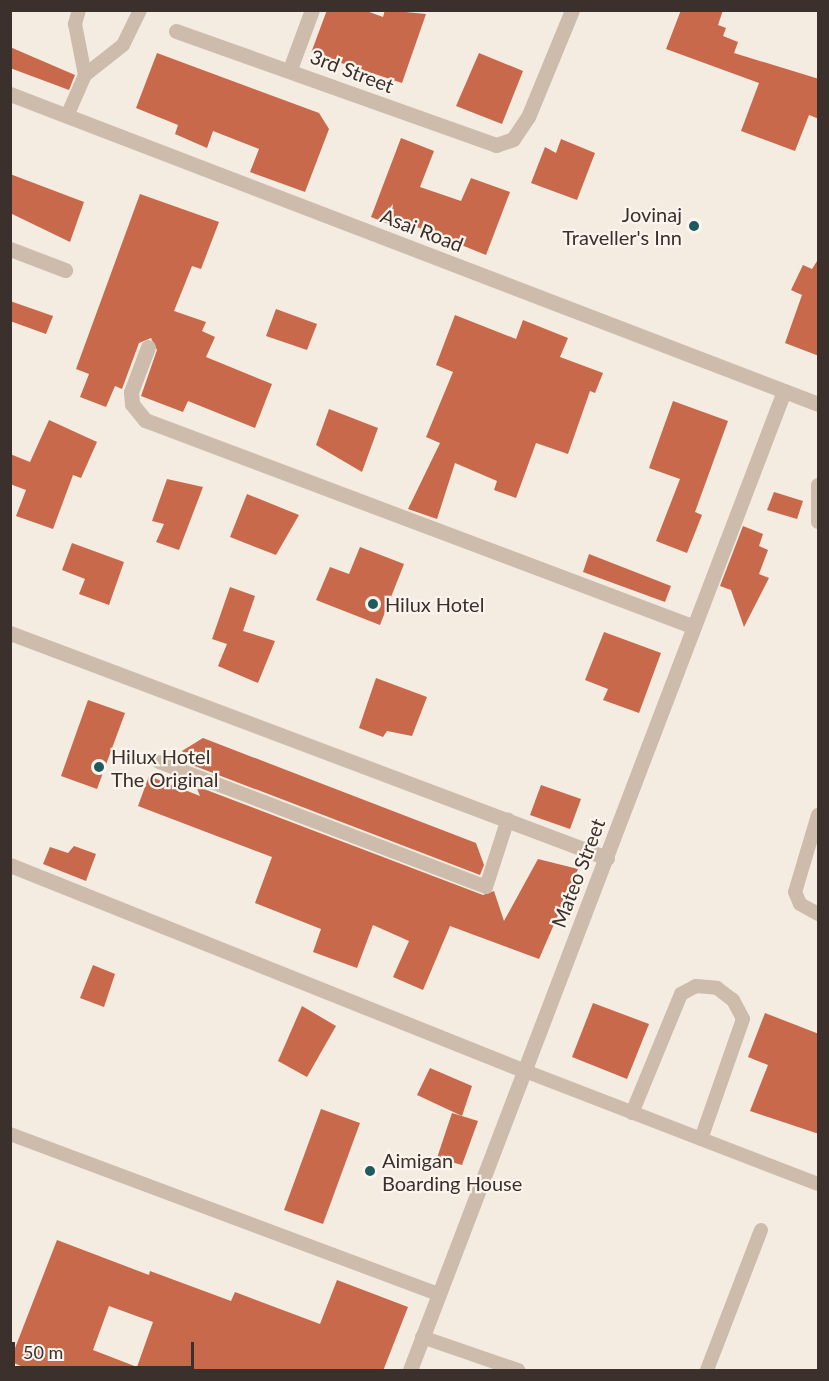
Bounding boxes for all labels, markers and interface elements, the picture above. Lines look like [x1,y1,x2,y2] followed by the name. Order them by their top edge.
[307,44,397,98] street label: 3rd Street
[562,202,682,249] place label: Jovinaj Traveller's Inn
[377,203,467,257] street label: Asai Road
[687,219,701,233] marker: Jovinaj Traveller's Inn
[385,592,484,616] place label: Hilux Hotel
[366,597,380,611] marker: Hilux Hotel
[111,744,218,791] place label: Hilux Hotel The Original
[92,760,106,774] marker: Hilux Hotel The Original
[546,815,610,931] street label: Mateo Street
[382,1148,522,1195] place label: Aimigan Boarding House
[363,1164,377,1178] marker: Aimigan Boarding House
[15,1330,196,1368] scale bar
[23,1341,63,1363] text: 50 m

